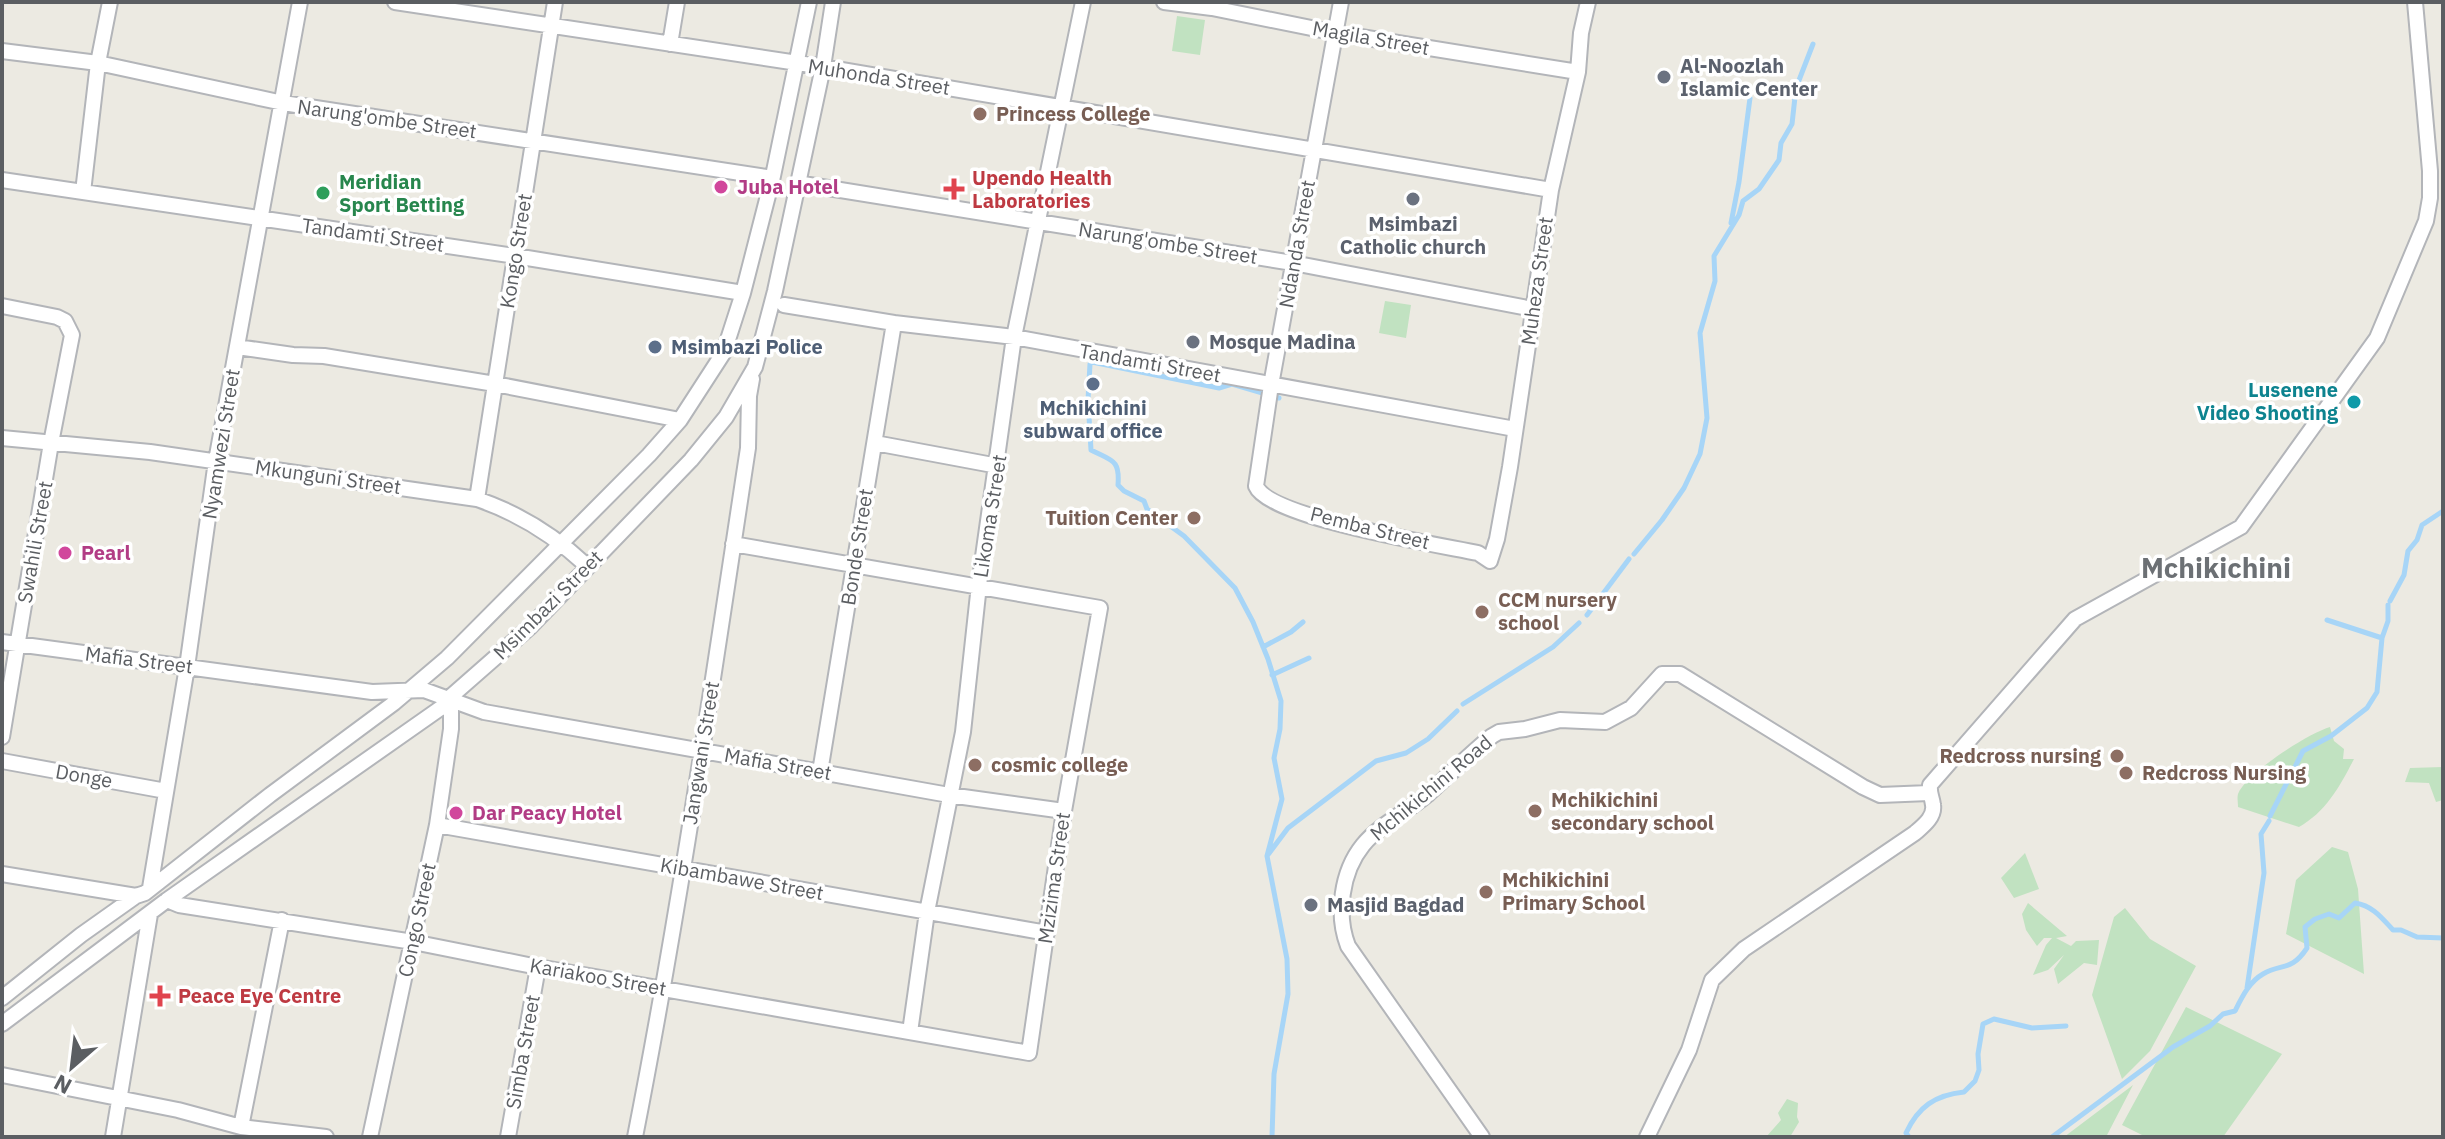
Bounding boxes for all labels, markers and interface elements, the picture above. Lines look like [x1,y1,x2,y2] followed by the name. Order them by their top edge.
[1311,14,1432,61] street label: Magila Street
[806,52,952,101] street label: Muhonda Street
[1680,52,1818,102] place label: Al-Noozlah Islamic Center
[1655,68,1673,86] marker: Al-Noozlah Islamic Center
[296,93,478,144] street label: Narung'ombe Street
[996,100,1151,127] place label: Princess College
[971,105,989,123] marker: Princess College
[972,164,1112,214] place label: Upendo Health Laboratories
[339,168,465,218] place label: Meridian Sport Betting
[737,173,839,200] place label: Juba Hotel
[712,178,730,196] marker: Juba Hotel
[943,178,965,200] marker: Upendo Health Laboratories
[1272,178,1321,310] street label: Ndanda Street
[314,184,332,202] marker: Meridian Sport Betting
[1404,190,1422,208] marker: Msimbazi Catholic church
[493,192,538,310] street label: Kongo Street
[1340,210,1486,260] place label: Msimbazi Catholic church
[300,211,446,258] street label: Tandamti Street
[1077,215,1259,270] street label: Narung'ombe Street
[1514,215,1559,347] street label: Muheza Street
[1209,328,1356,355] place label: Mosque Madina
[671,333,823,360] place label: Msimbazi Police
[1184,333,1202,351] marker: Mosque Madina
[1077,337,1223,388] street label: Tandamti Street
[646,338,664,356] marker: Msimbazi Police
[195,367,246,521] street label: Nyamwezi Street
[1084,375,1102,393] marker: Mchikichini subward office
[2197,376,2339,426] place label: Lusenene Video Shooting
[2345,393,2363,411] marker: Lusenene Video Shooting
[1023,394,1163,444] place label: Mchikichini subward office
[253,453,403,500] street label: Mkunguni Street
[966,453,1013,579] street label: Likoma Street
[10,479,59,605] street label: Swahili Street
[834,487,879,607] street label: Bonde Street
[1308,500,1433,555] street label: Pemba Street
[1045,504,1178,531] place label: Tuition Center
[1185,509,1203,527] marker: Tuition Center
[81,539,130,566] place label: Pearl
[56,544,74,562] marker: Pearl
[487,544,608,665] street label: Msimbazi Street
[2141,549,2291,586] district label: Mchikichini
[1498,586,1617,636] place label: CCM nursery school
[1473,603,1491,621] marker: CCM nursery school
[84,639,195,680] street label: Mafia Street
[676,679,725,826] street label: Jangwani Street
[1364,729,1497,847] street label: Mchikichini Road
[722,741,834,786] street label: Mafia Street
[1939,742,2102,769] place label: Redcross nursing
[2108,747,2126,765] marker: Redcross nursing
[991,751,1128,778] place label: cosmic college
[966,756,984,774] marker: cosmic college
[53,757,115,794] street label: Donge
[2142,759,2307,786] place label: Redcross Nursing
[2117,764,2135,782] marker: Redcross Nursing
[1551,786,1714,836] place label: Mchikichini secondary school
[472,799,622,826] place label: Dar Peacy Hotel
[1526,802,1544,820] marker: Mchikichini secondary school
[447,804,465,822] marker: Dar Peacy Hotel
[1031,810,1076,945] street label: Mzizima Street
[658,851,826,906] street label: Kibambawe Street
[391,860,442,980] street label: Congo Street
[1502,866,1645,916] place label: Mchikichini Primary School
[1477,883,1495,901] marker: Mchikichini Primary School
[1327,891,1465,918] place label: Masjid Bagdad
[1302,896,1320,914] marker: Masjid Bagdad
[528,951,669,1002] street label: Kariakoo Street
[178,982,341,1009] place label: Peace Eye Centre
[149,985,171,1007] marker: Peace Eye Centre
[499,992,546,1111] street label: Simba Street
[32,1027,112,1107] north arrow
[49,1069,76,1102] text: N

